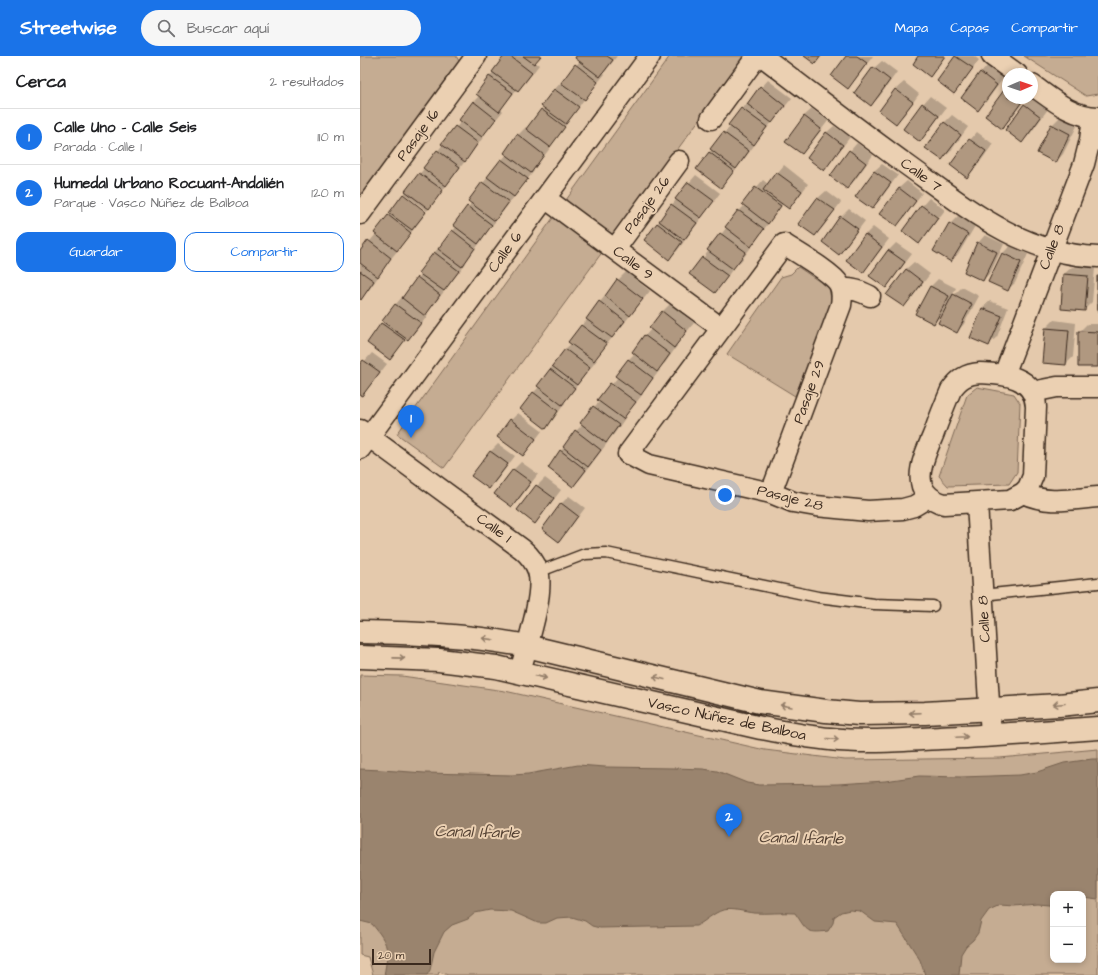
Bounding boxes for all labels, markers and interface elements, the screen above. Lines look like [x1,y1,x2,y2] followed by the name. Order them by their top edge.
[141,10,421,46] search box
[20,15,117,42] text: Streetwise
[155,17,177,39] icon: search
[187,18,269,39] text: Buscar aquí
[895,18,928,38] text: Mapa
[950,18,989,38] text: Capas
[1011,18,1078,38] text: Compartir
[1002,68,1038,104] north arrow
[16,70,66,94] text: Cerca
[270,73,344,91] text: 2 resultados
[392,104,445,166] street label: Pasaje 16
[54,117,197,138] text: Calle Uno - Calle Seis
[28,128,30,146] text: 1
[317,128,344,146] text: 110 m
[54,138,142,156] text: Parada · Calle 1
[896,153,946,197] street label: Calle 7
[619,171,676,238] street label: Pasaje 26
[54,173,284,194] text: Humedal Urbano Rocuant-Andalién
[25,184,33,202] text: 2
[311,184,344,202] text: 120 m
[54,194,249,212] text: Parque · Vasco Núñez de Balboa
[1034,221,1070,273] street label: Calle 8
[483,227,528,277] street label: Calle 6
[16,232,176,272] button: Guardar
[184,232,344,272] button: Compartir
[608,241,658,285] street label: Calle 9
[788,357,830,427] street label: Pasaje 29
[398,405,424,438] pin: 1
[755,480,826,516] street label: Pasaje 28
[715,485,735,505] your location
[472,508,516,548] street label: Calle 1
[972,595,996,643] street label: Calle 8
[482,635,495,643] one-way arrow
[392,654,405,662] one-way arrow
[535,673,548,681] one-way arrow
[653,673,666,681] one-way arrow
[646,692,809,746] street label: Vasco Núñez de Balboa
[1053,701,1066,708] one-way arrow
[780,702,793,710] one-way arrow
[909,709,922,717] one-way arrow
[955,734,968,741] one-way arrow
[826,736,839,743] one-way arrow
[716,804,742,837] pin: 2
[435,820,521,844] water label: Canal Ifarle
[759,826,845,850] water label: Canal Ifarle
[1050,891,1086,963] map controls
[1050,891,1086,927] button: +
[1050,927,1086,963] button: −
[372,947,431,966] scale bar
[378,948,404,963] text: 20 m

